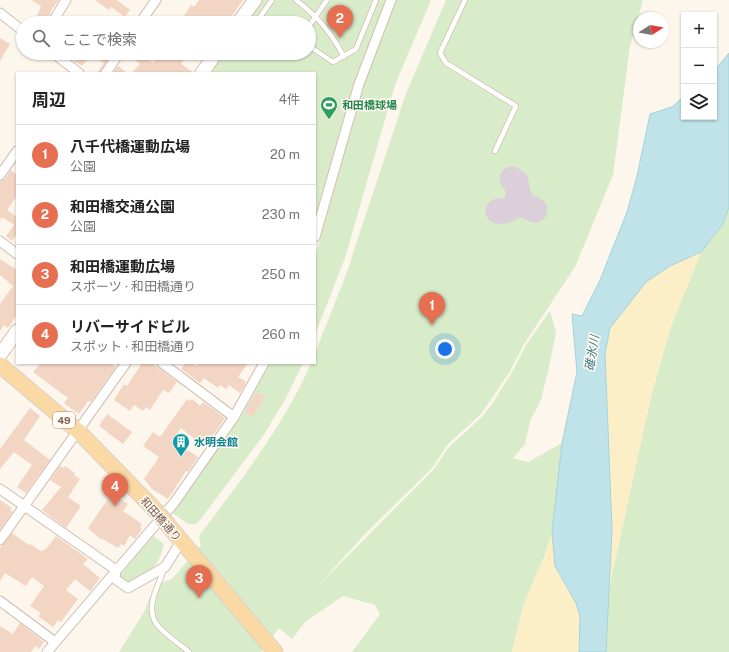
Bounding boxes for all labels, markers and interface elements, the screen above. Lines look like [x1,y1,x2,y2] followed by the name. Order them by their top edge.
[327,5,353,38] pin: 2
[633,12,669,48] north arrow
[681,12,717,120] map controls
[681,12,717,48] button: +
[16,16,316,60] search box
[30,27,52,49] icon: search
[62,31,137,48] text: ここで検索
[681,48,717,84] button: −
[681,84,717,120] button: layers
[32,90,66,110] text: 周辺
[279,92,300,107] text: 4件
[319,95,339,120] sports icon: 和田橋球場
[342,99,397,111] place label: 和田橋球場
[70,138,190,155] text: 八千代橋運動広場
[42,147,48,162] text: 1
[270,147,300,162] text: 20 m
[70,159,96,174] text: 公園
[70,198,175,215] text: 和田橋交通公園
[41,207,49,222] text: 2
[262,207,300,222] text: 230 m
[70,219,96,234] text: 公園
[70,258,175,275] text: 和田橋運動広場
[41,267,49,282] text: 3
[262,267,300,282] text: 250 m
[70,279,196,294] text: スポーツ · 和田橋通り
[419,292,445,325] pin: 1
[70,318,190,335] text: リバーサイドビル
[41,327,49,342] text: 4
[262,327,300,342] text: 260 m
[582,332,602,372] water label: 碓氷川
[70,339,196,354] text: スポット · 和田橋通り
[435,339,455,359] your location
[53,412,75,428] road number: 49
[171,432,191,457] building icon: 水明会館
[194,436,238,448] place label: 水明会館
[102,473,128,506] pin: 4
[138,495,184,543] street label: 和田橋通り
[186,565,212,598] pin: 3

